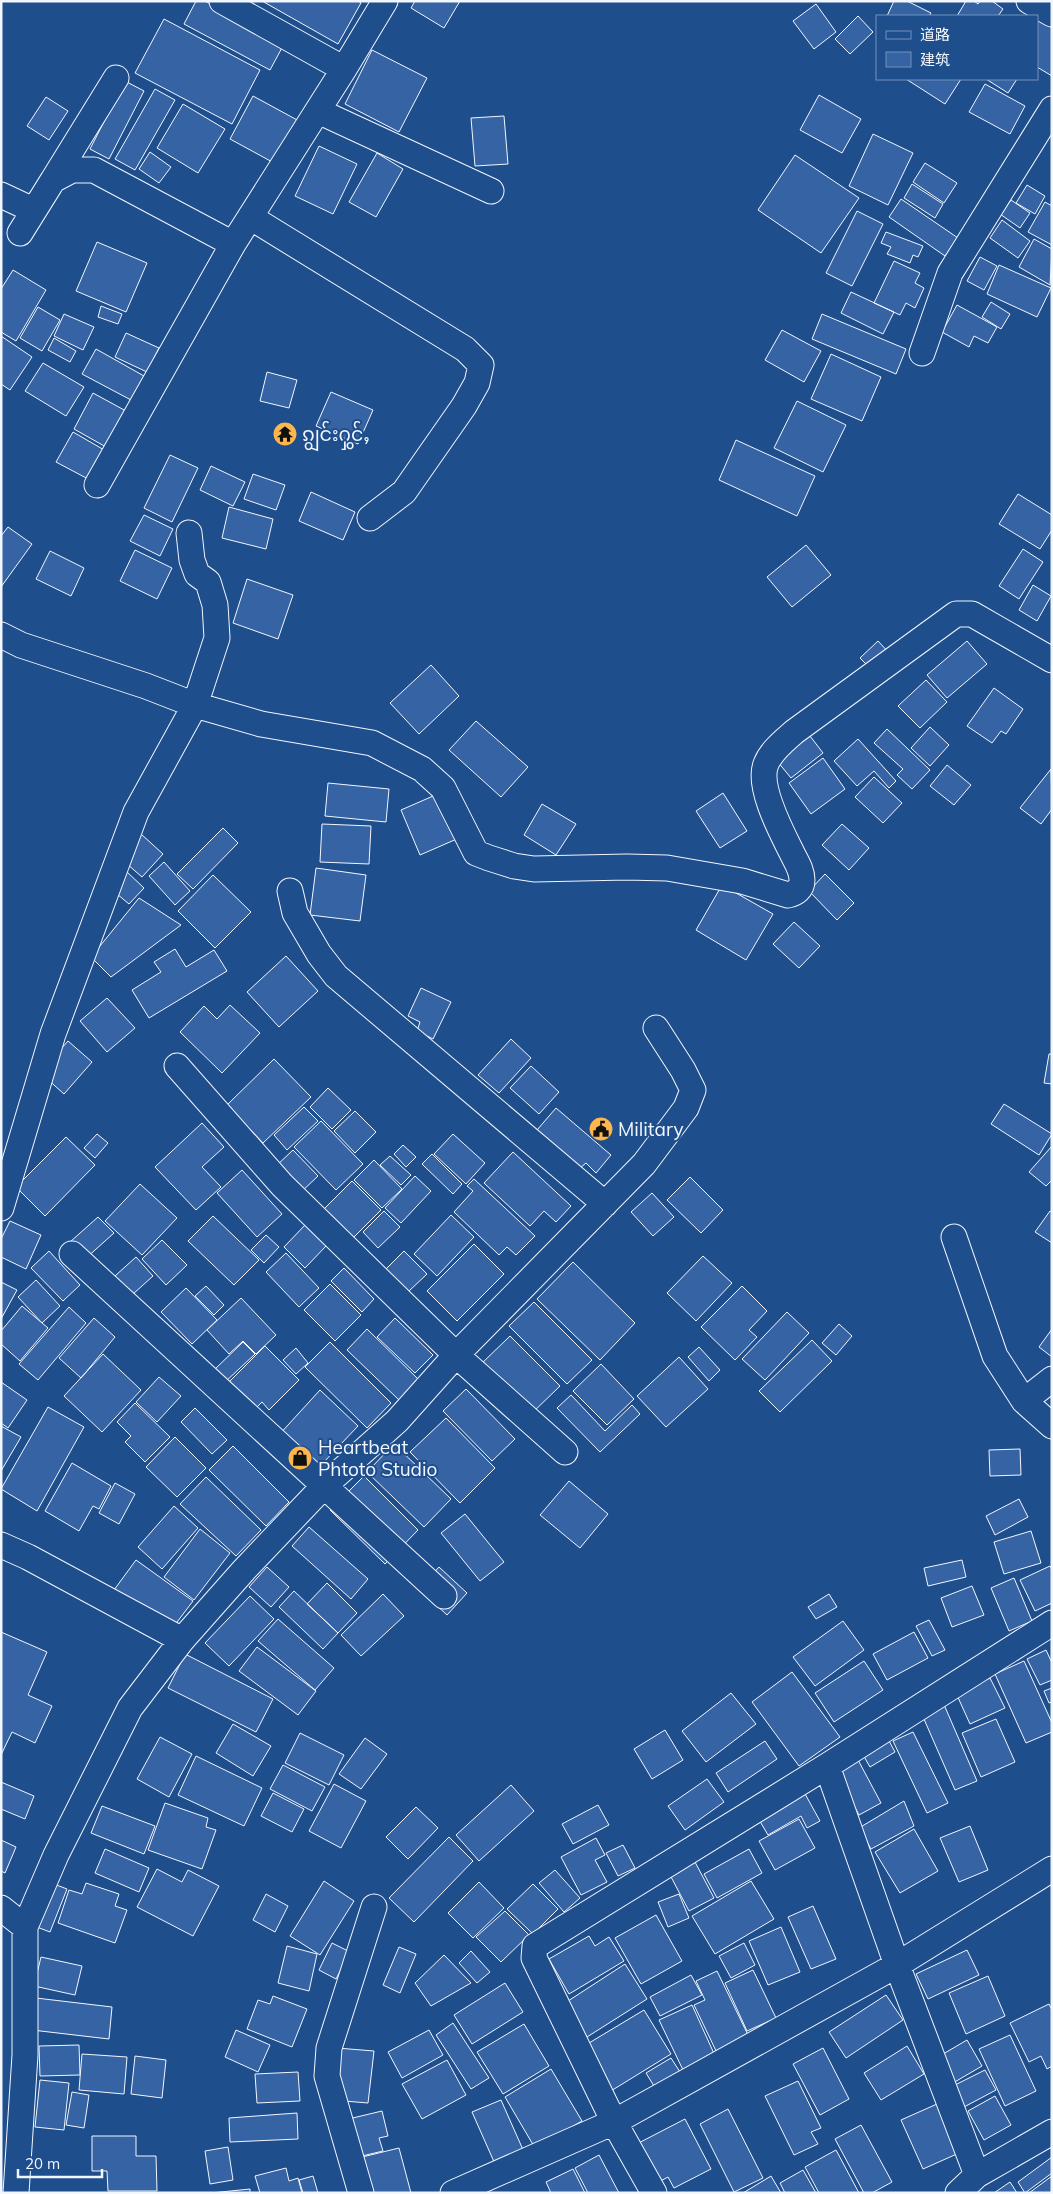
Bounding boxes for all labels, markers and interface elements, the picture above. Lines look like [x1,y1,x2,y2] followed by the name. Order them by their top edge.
[876,15,1038,80] legend
[920,25,950,44] text: 道路
[920,50,950,69] text: 建筑
[302,420,370,452] place label: ၵျွင်းႁွင်ႇ
[272,421,298,447] temple icon: ၵျွင်းႁွင်ႇ
[588,1116,614,1142] public building icon: Military
[618,1117,683,1141] place label: Military
[318,1435,437,1481] place label: Heartbeat Phtoto Studio
[287,1445,313,1471] shop icon: Heartbeat Phtoto Studio
[18,2146,101,2178] scale bar
[25,2154,60,2173] text: 20 m

